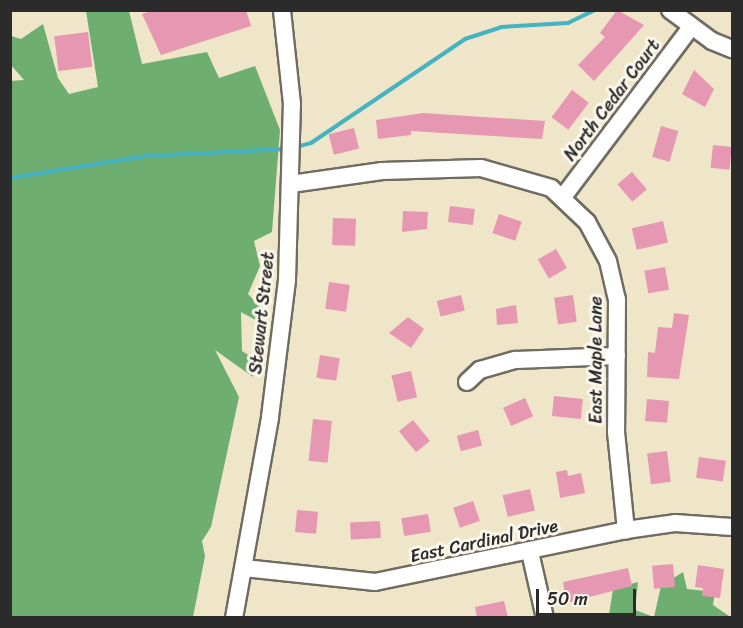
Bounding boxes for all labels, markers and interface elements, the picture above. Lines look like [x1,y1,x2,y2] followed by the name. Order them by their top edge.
[559,35,665,165] street label: North Cedar Court
[245,251,279,375] street label: Stewart Street
[585,296,607,424] street label: East Maple Lane
[408,515,560,567] street label: East Cardinal Drive
[539,577,640,615] scale bar
[547,583,588,615] text: 50 m

